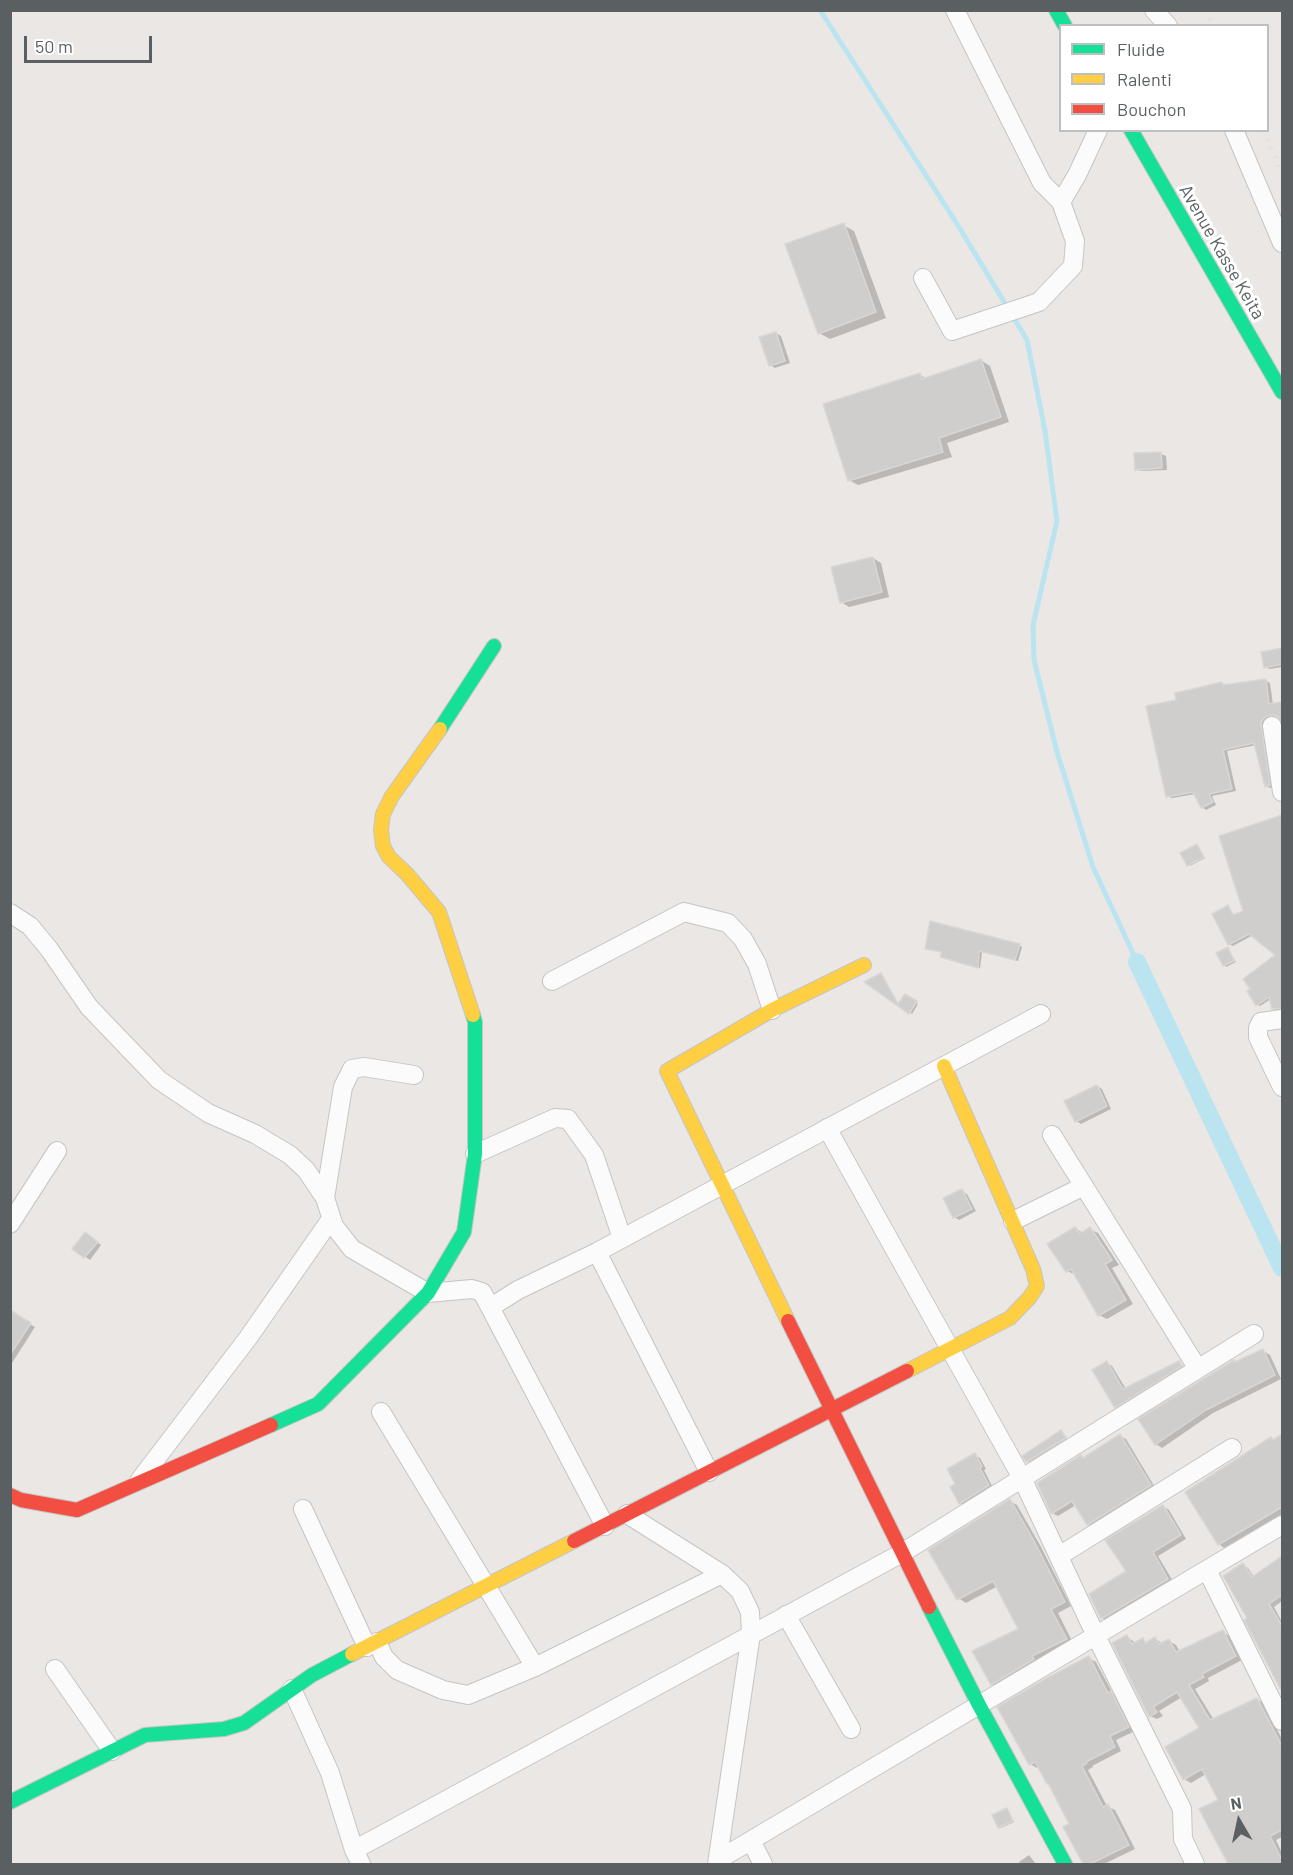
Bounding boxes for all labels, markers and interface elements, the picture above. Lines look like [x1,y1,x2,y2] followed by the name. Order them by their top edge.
[27,24,154,62] scale bar
[1059,24,1269,132] legend
[35,35,73,57] text: 50 m
[1117,38,1165,60] text: Fluide
[1117,68,1172,90] text: Ralenti
[1117,98,1186,120] text: Bouchon
[1175,181,1269,323] street label: Avenue Kasse Keita
[1209,1791,1269,1851] north arrow
[1229,1793,1243,1813] text: N

